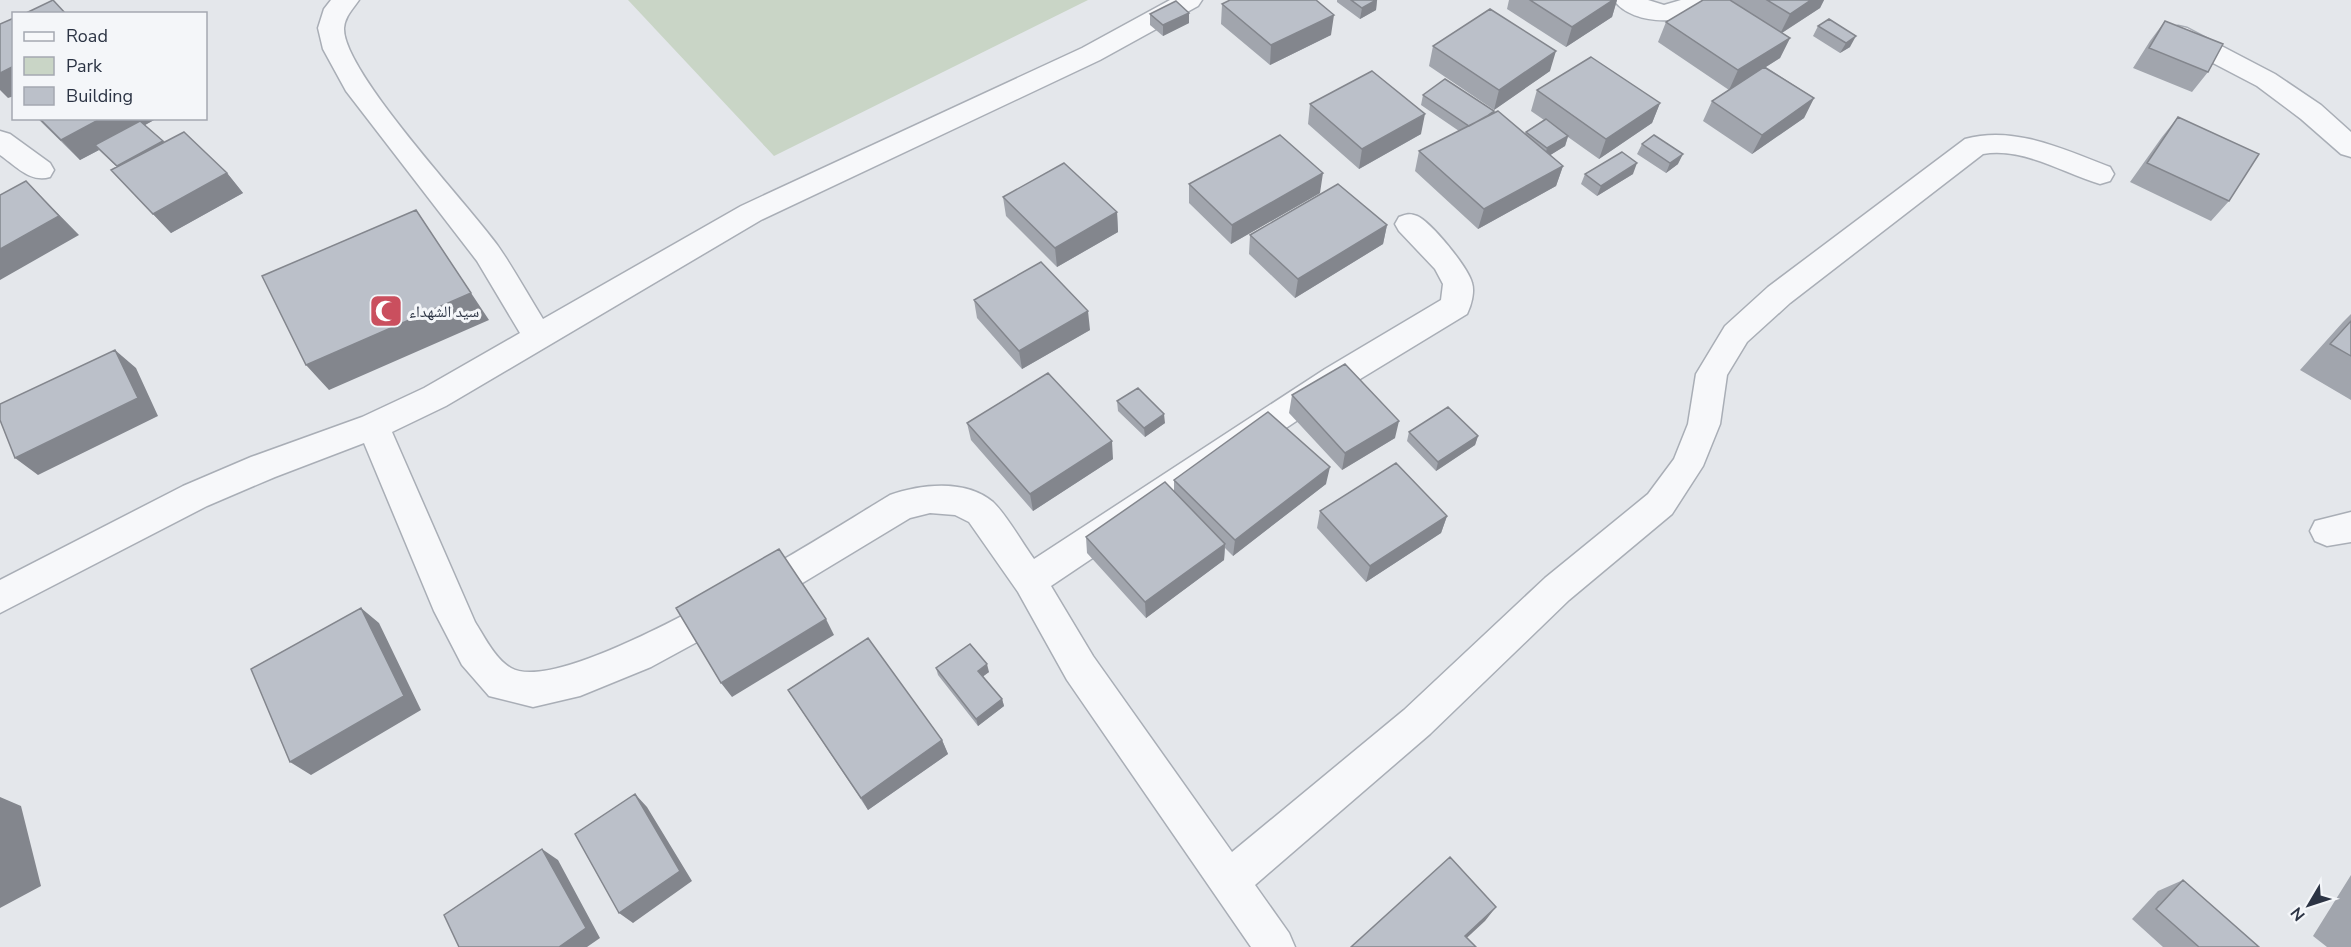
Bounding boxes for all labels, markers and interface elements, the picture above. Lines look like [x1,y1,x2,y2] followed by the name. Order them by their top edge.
[12,12,207,120] legend
[66,24,108,48] text: Road
[66,54,103,78] text: Park
[66,84,133,108] text: Building
[368,293,404,329] mosque icon: سيد الشهداء
[409,301,479,323] place label: سيد الشهداء
[2279,875,2339,935] north arrow
[2286,902,2310,925] text: N

